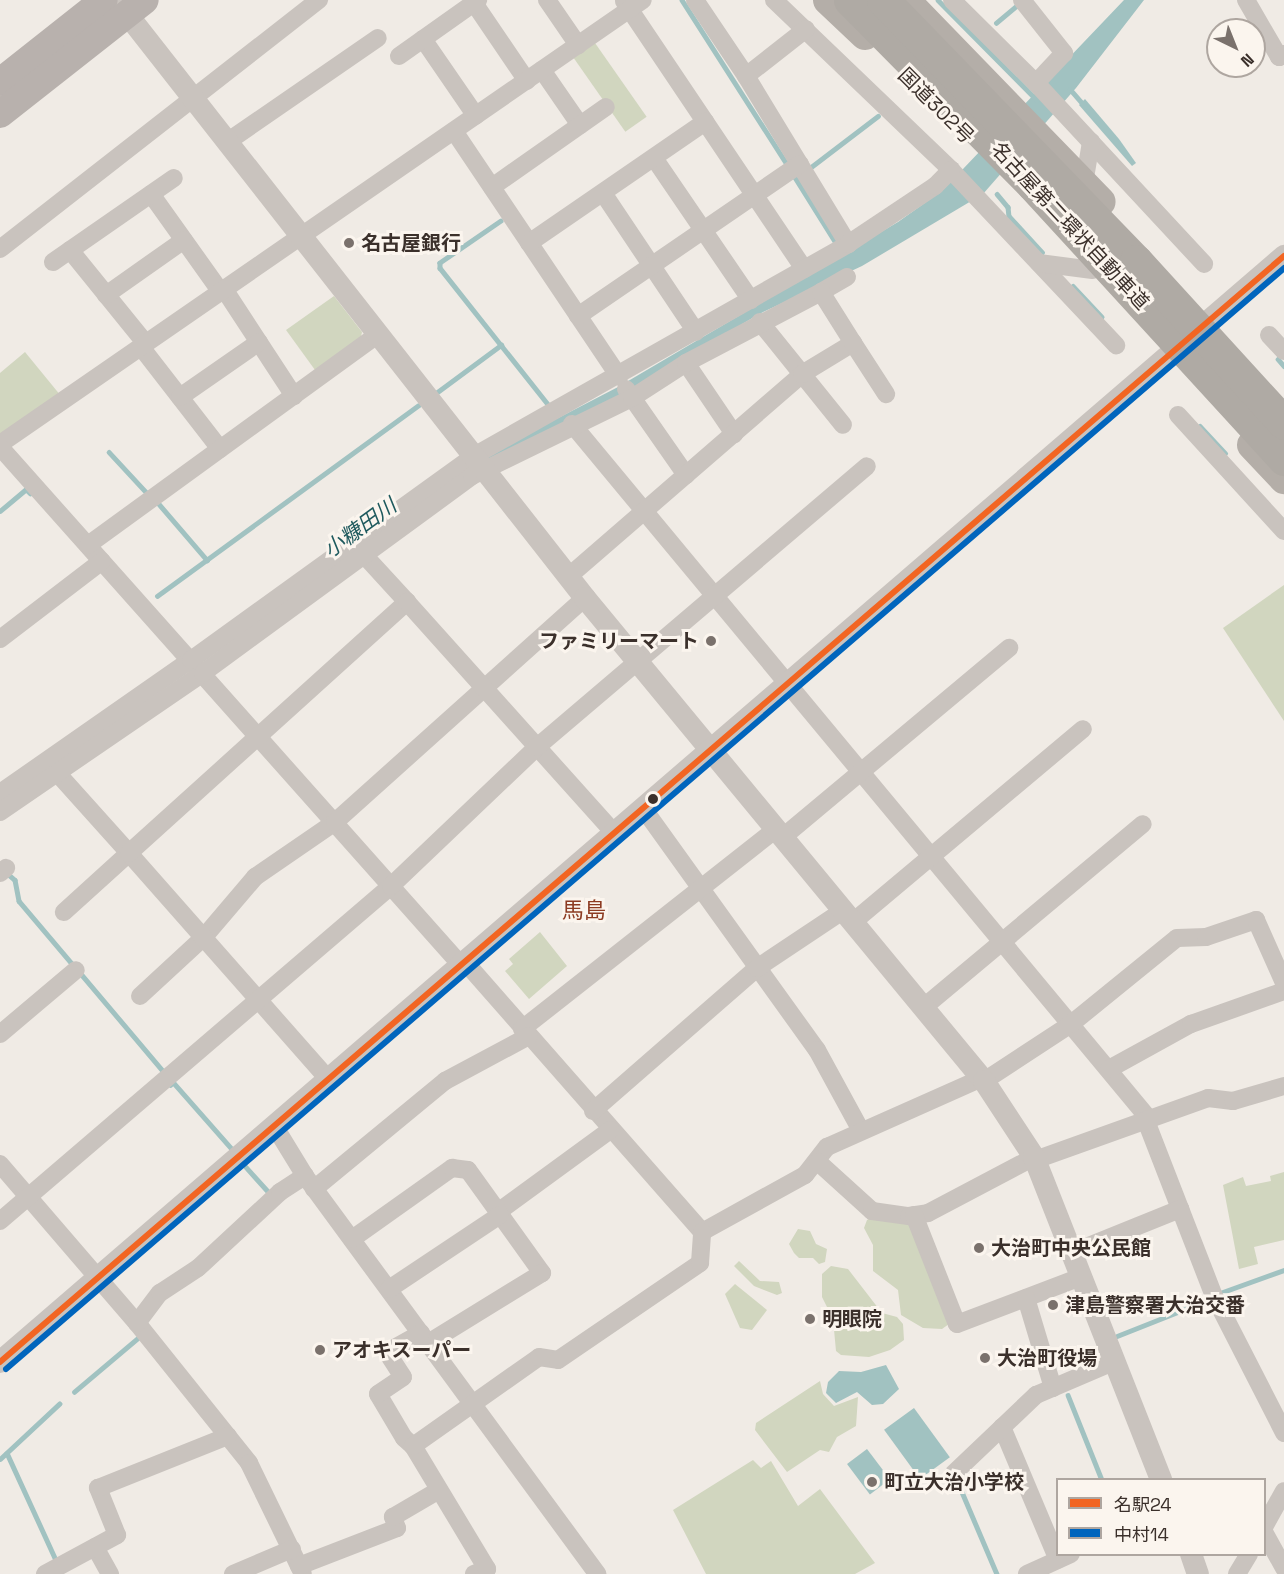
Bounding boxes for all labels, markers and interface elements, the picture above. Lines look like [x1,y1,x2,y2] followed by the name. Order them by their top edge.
[1206,18,1266,78] north arrow
[1236,49,1258,71] text: N
[893,63,979,149] street label: 国道302号
[986,137,1154,315] street label: 名古屋第二環状自動車道
[361,231,461,255] place label: 名古屋銀行
[342,236,356,250] marker: 名古屋銀行
[319,493,401,563] water label: 小糠田川
[539,629,699,653] place label: ファミリーマート
[704,634,718,648] marker: ファミリーマート
[647,793,659,805] unlabelled marker
[562,898,606,924] district label: 馬島
[991,1236,1151,1260] place label: 大治町中央公民館
[972,1241,986,1255] marker: 大治町中央公民館
[1065,1293,1245,1317] place label: 津島警察署大治交番
[1046,1298,1060,1312] marker: 津島警察署大治交番
[822,1307,882,1331] place label: 明眼院
[803,1312,817,1326] marker: 明眼院
[332,1338,472,1362] place label: アオキスーパー
[313,1343,327,1357] marker: アオキスーパー
[997,1346,1097,1370] place label: 大治町役場
[978,1351,992,1365] marker: 大治町役場
[884,1470,1024,1494] place label: 町立大治小学校
[865,1475,879,1489] marker: 町立大治小学校
[1056,1478,1266,1556] legend
[1114,1493,1172,1516] text: 名駅24
[1114,1523,1169,1546] text: 中村14

